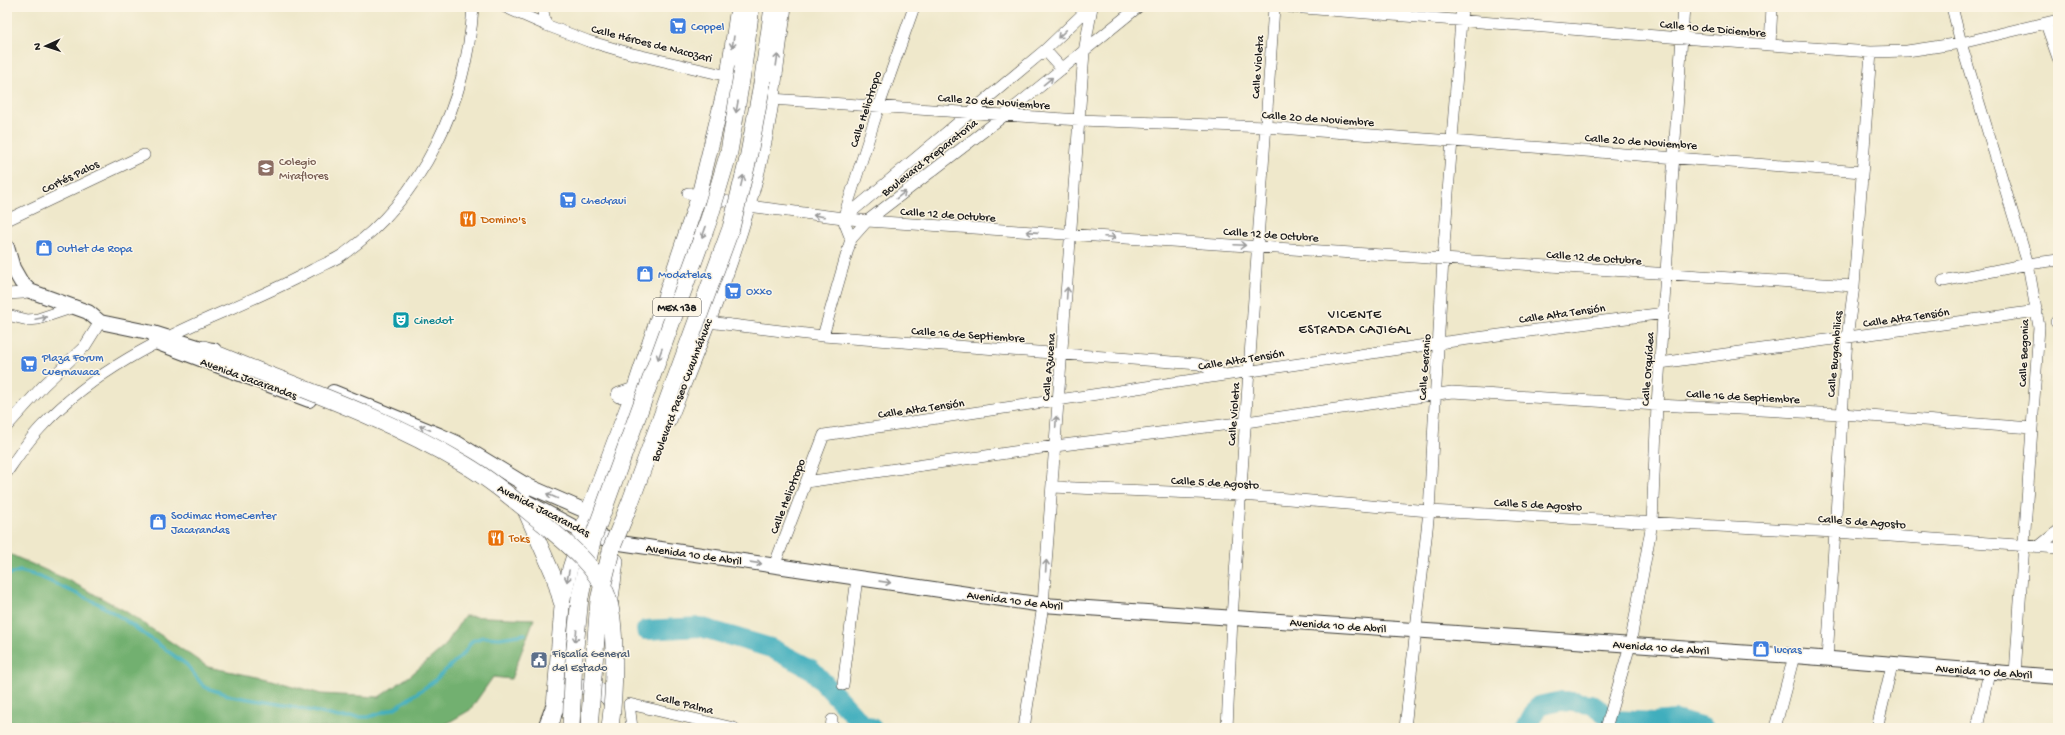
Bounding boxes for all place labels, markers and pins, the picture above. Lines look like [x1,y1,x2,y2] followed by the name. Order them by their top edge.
[668,16,688,36] supermarket icon: Coppel
[691,21,725,35] place label: Coppel
[279,156,329,184] place label: Colegio Miraflores
[256,158,276,178] school or university icon: Colegio Miraflores
[558,190,578,210] supermarket icon: Chedraui
[581,195,627,209] place label: Chedraui
[458,209,478,229] restaurant icon: Domino's
[480,214,526,228] place label: Domino's
[34,238,54,258] shop icon: Outlet de Ropa
[57,243,133,257] place label: Outlet de Ropa
[635,264,655,284] shop icon: Modatelas
[658,269,712,283] place label: Modatelas
[723,281,743,301] supermarket icon: Oxxo
[746,286,772,300] place label: Oxxo
[391,310,411,330] theatre icon: Cinedot
[414,315,454,329] place label: Cinedot
[41,352,104,380] place label: Plaza Forum Cuernavaca
[19,354,39,374] supermarket icon: Plaza Forum Cuernavaca
[171,510,278,538] place label: Sodimac HomeCenter Jacarandas
[148,512,168,532] shop icon: Sodimac HomeCenter Jacarandas
[486,528,506,548] restaurant icon: Toks
[508,533,530,547] place label: Toks
[1751,639,1771,659] shop icon: lucras
[1774,644,1802,658] place label: lucras
[551,648,630,676] place label: Fiscalía General del Estado
[529,650,549,670] public building icon: Fiscalía General del Estado

